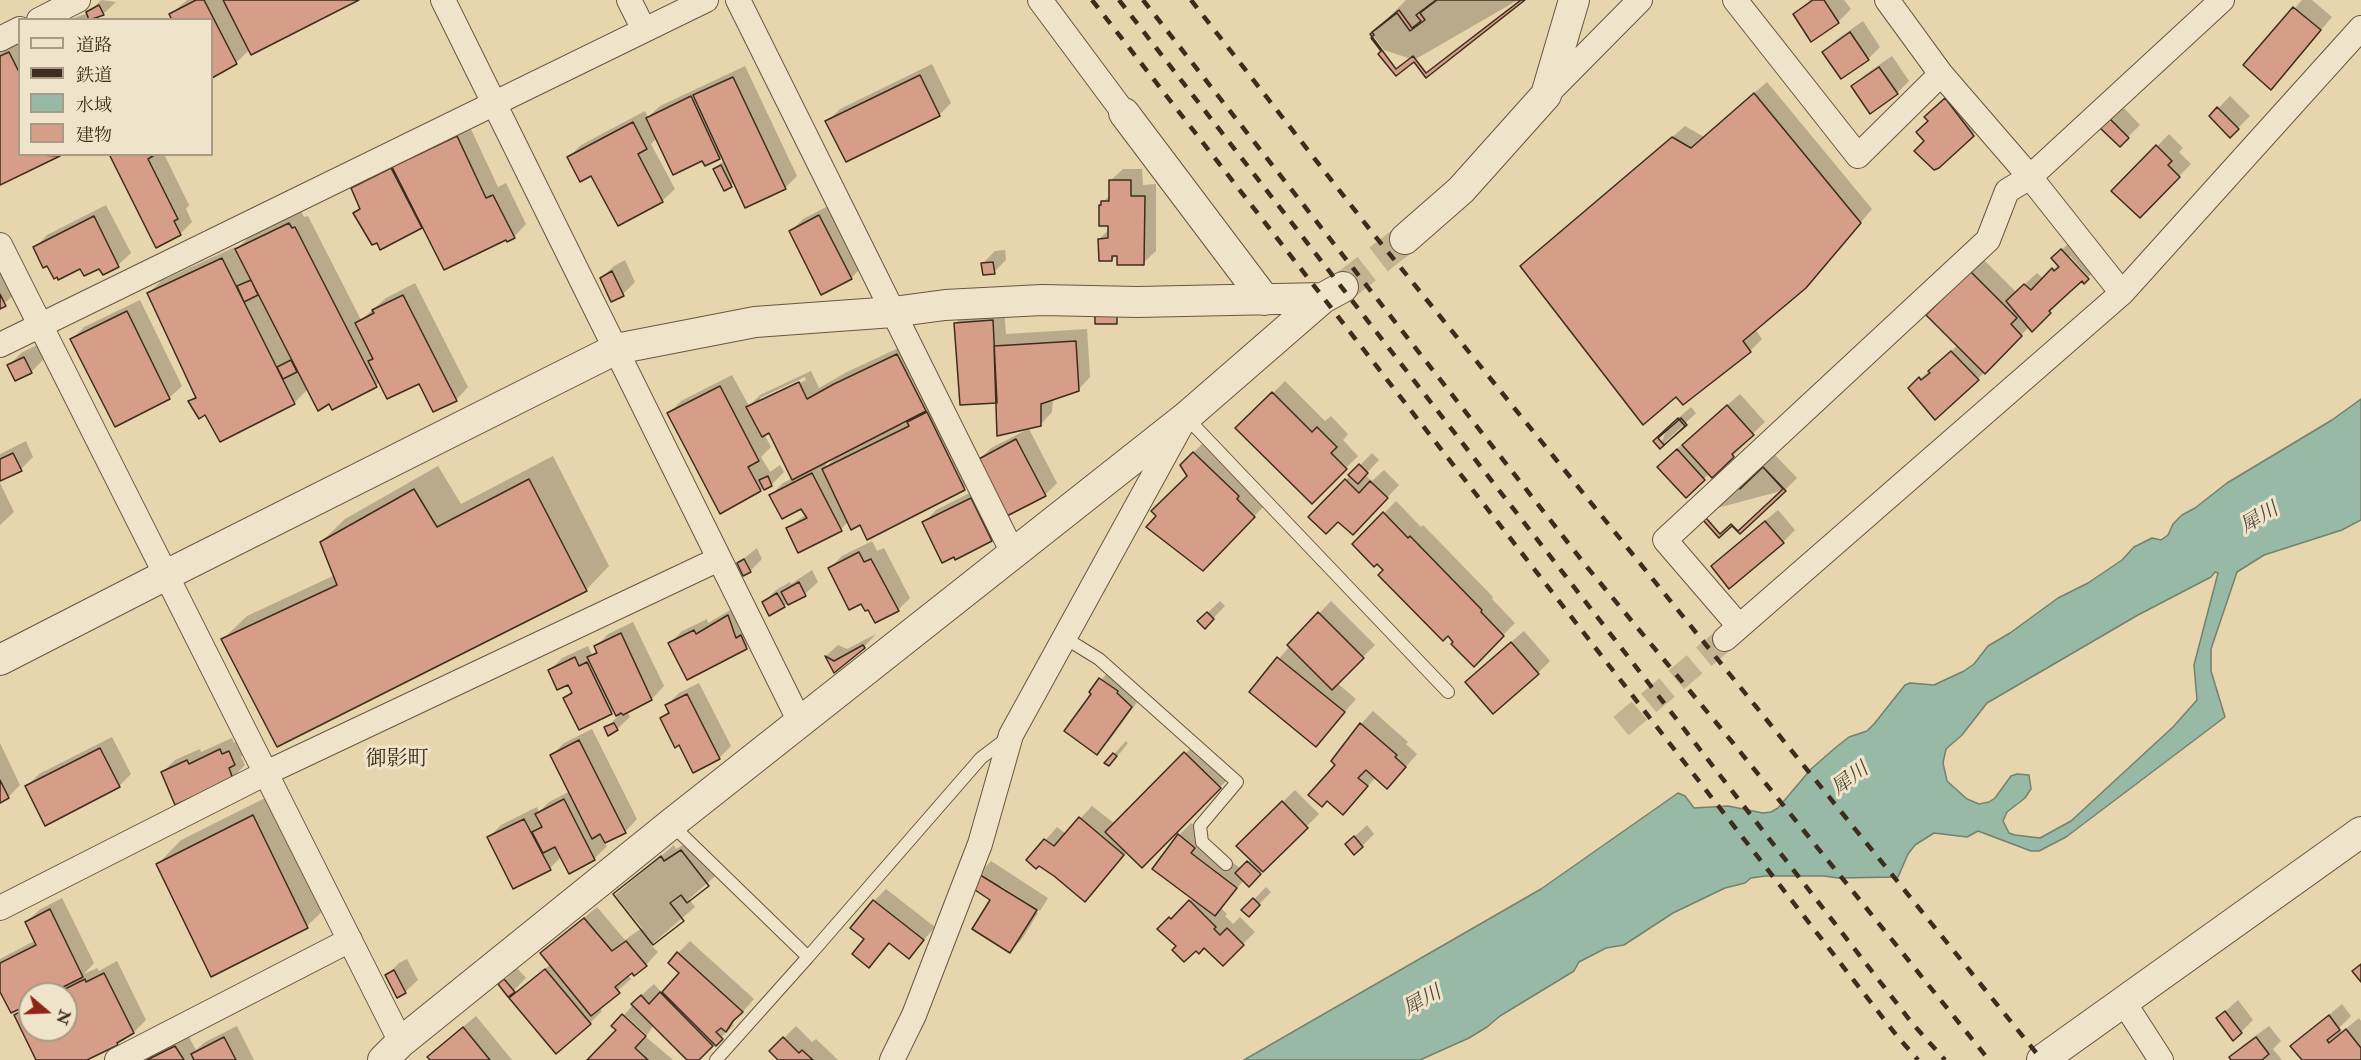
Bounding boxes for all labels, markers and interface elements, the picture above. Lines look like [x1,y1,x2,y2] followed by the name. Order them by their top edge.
[18,18,213,156] legend
[76,34,112,57] text: 道路
[76,64,112,87] text: 鉄道
[76,94,112,117] text: 水域
[76,124,112,147] text: 建物
[2237,498,2283,540] water label: 犀川
[366,747,428,773] district label: 御影町
[1828,758,1874,802] water label: 犀川
[18,982,78,1042] north arrow
[1400,982,1446,1022] water label: 犀川
[51,1007,75,1027] text: N

